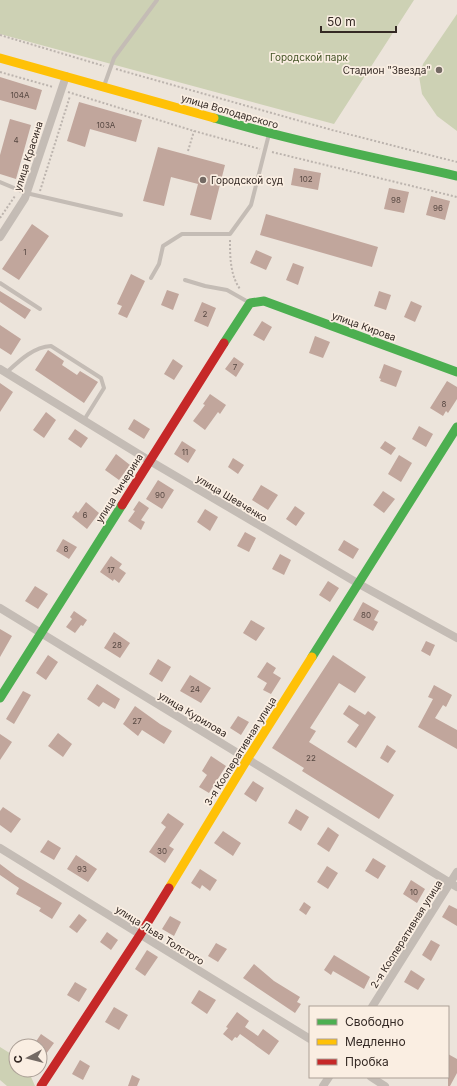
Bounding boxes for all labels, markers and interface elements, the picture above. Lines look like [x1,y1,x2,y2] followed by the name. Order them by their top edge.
[321,8,396,34] scale bar
[327,14,356,29] text: 50 m
[270,51,349,63] park label: Городской парк
[343,64,431,76] place label: Стадион "Звезда"
[434,65,444,75] marker: Стадион "Звезда"
[11,90,30,100] house number: 104А
[180,91,280,131] street label: улица Володарского
[11,119,45,193] street label: улица Красина
[97,120,116,130] house number: 103А
[13,135,19,145] house number: 4
[211,174,283,186] place label: Городской суд
[299,174,313,184] house number: 102
[198,175,208,185] marker: Городской суд
[391,195,401,205] house number: 98
[433,203,443,213] house number: 96
[23,247,27,257] house number: 1
[203,309,208,319] house number: 2
[330,309,398,343] street label: улица Кирова
[233,362,238,372] house number: 7
[442,399,447,409] house number: 8
[182,447,188,457] house number: 11
[93,451,145,525] street label: улица Чичерина
[194,472,270,524] street label: улица Шевченко
[155,490,165,500] house number: 90
[83,510,88,520] house number: 6
[64,544,69,554] house number: 8
[107,565,115,575] house number: 17
[361,610,371,620] house number: 80
[112,640,122,650] house number: 28
[190,684,200,694] house number: 24
[156,689,230,739] street label: улица Курилова
[202,695,278,807] street label: 3-я Кооперативная улица
[132,716,142,726] house number: 27
[306,753,316,763] house number: 22
[157,846,167,856] house number: 30
[77,864,87,874] house number: 93
[368,878,444,990] street label: 2-я Кооперативная улица
[410,887,418,897] house number: 10
[113,903,207,967] street label: улица Льва Толстого
[309,1006,449,1078] legend
[345,1014,404,1029] text: Свободно
[345,1034,406,1049] text: Медленно
[8,1038,48,1078] north arrow
[11,1054,26,1064] text: С
[345,1054,389,1069] text: Пробка

